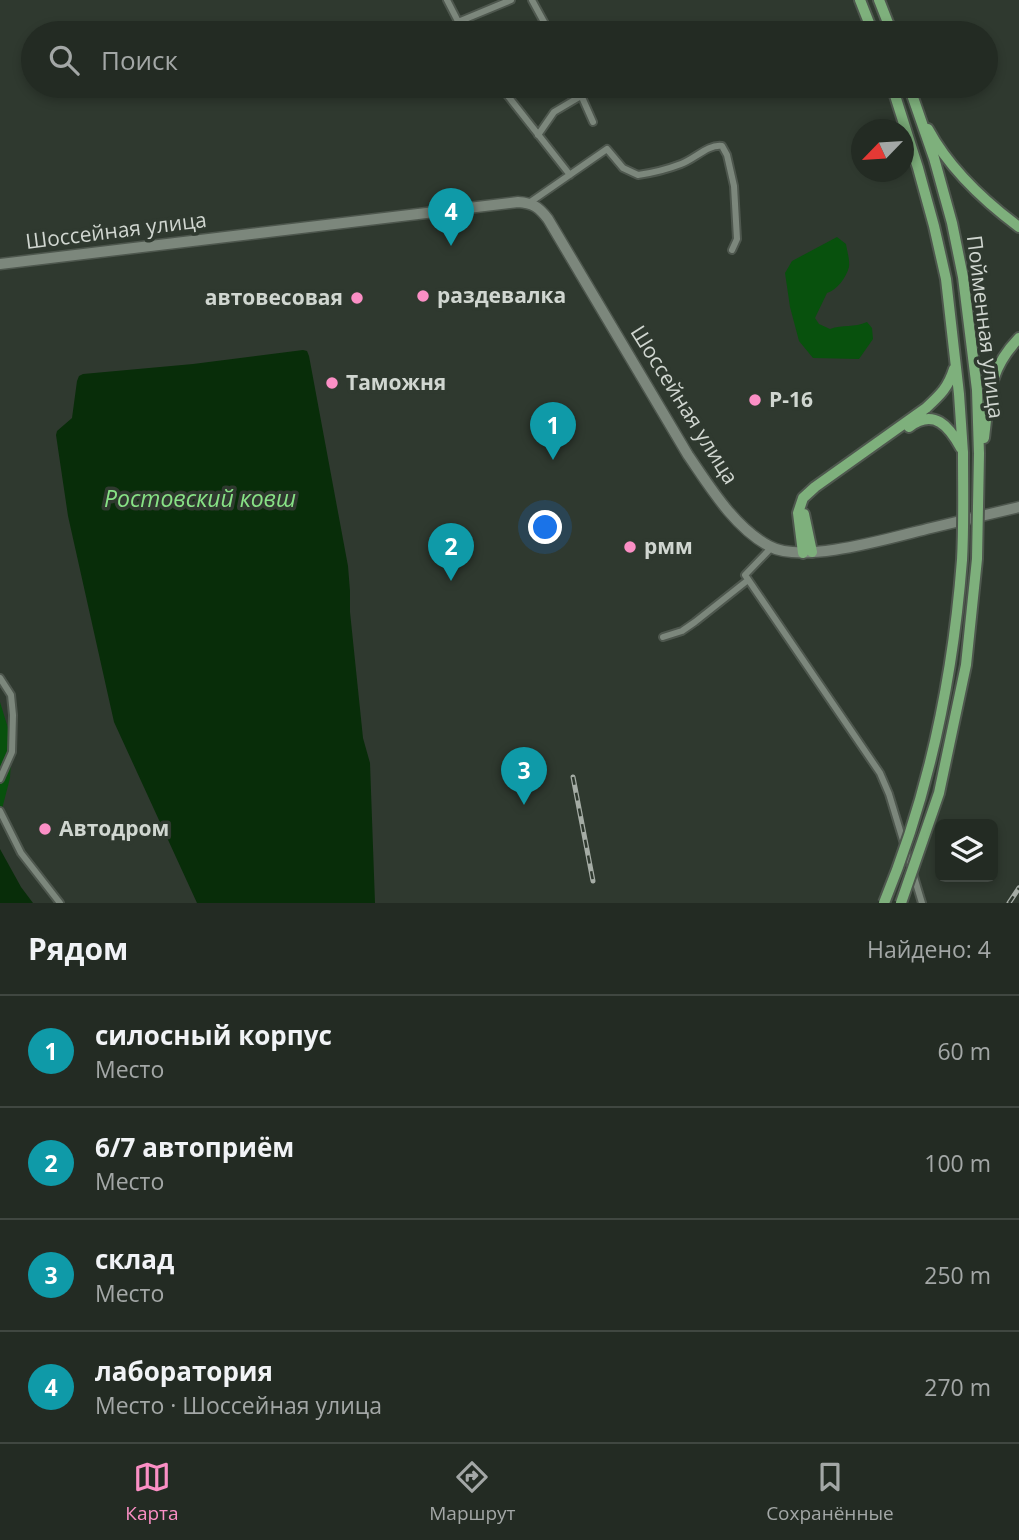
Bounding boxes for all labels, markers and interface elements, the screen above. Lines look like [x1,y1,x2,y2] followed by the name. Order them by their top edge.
[21,21,998,98] search box
[45,41,83,79] icon: search
[101,42,178,78] text: Поиск
[851,119,914,182] north arrow
[428,188,474,246] pin: 4
[24,205,208,255] street label: Шоссейная улица
[961,234,1011,420] street label: Пойменная улица
[437,281,566,309] place label: раздевалка
[205,283,343,311] place label: автовесовая
[415,288,431,304] marker: раздевалка
[349,290,365,306] marker: автовесовая
[625,320,745,489] street label: Шоссейная улица
[346,368,446,396] place label: Таможня
[324,375,340,391] marker: Таможня
[769,385,813,413] place label: Р-16
[747,392,763,408] marker: Р-16
[530,402,576,460] pin: 1
[104,482,296,514] water label: Ростовский ковш
[528,510,562,544] your location
[428,523,474,581] pin: 2
[644,532,693,560] place label: рмм
[622,539,638,555] marker: рмм
[501,747,547,805] pin: 3
[59,814,169,842] place label: Автодром
[935,819,998,882] map controls
[935,819,998,882] button: layers
[37,821,53,837] marker: Автодром
[28,928,128,969] text: Рядом
[867,933,991,965] text: Найдено: 4
[95,1017,332,1053] text: силосный корпус
[44,1035,58,1067] text: 1
[937,1035,991,1067] text: 60 m
[95,1053,164,1085] text: Место
[95,1129,294,1165] text: 6/7 автоприём
[44,1147,58,1179] text: 2
[924,1147,991,1179] text: 100 m
[95,1165,164,1197] text: Место
[95,1241,174,1277] text: склад
[44,1259,58,1291] text: 3
[924,1259,991,1291] text: 250 m
[95,1277,164,1309] text: Место
[95,1353,273,1389] text: лаборатория
[44,1371,58,1403] text: 4
[924,1371,991,1403] text: 270 m
[95,1389,382,1421] text: Место · Шоссейная улица
[125,1458,179,1526] tab: Карта
[429,1458,516,1526] tab: Маршрут
[766,1458,894,1526] tab: Сохранённые

